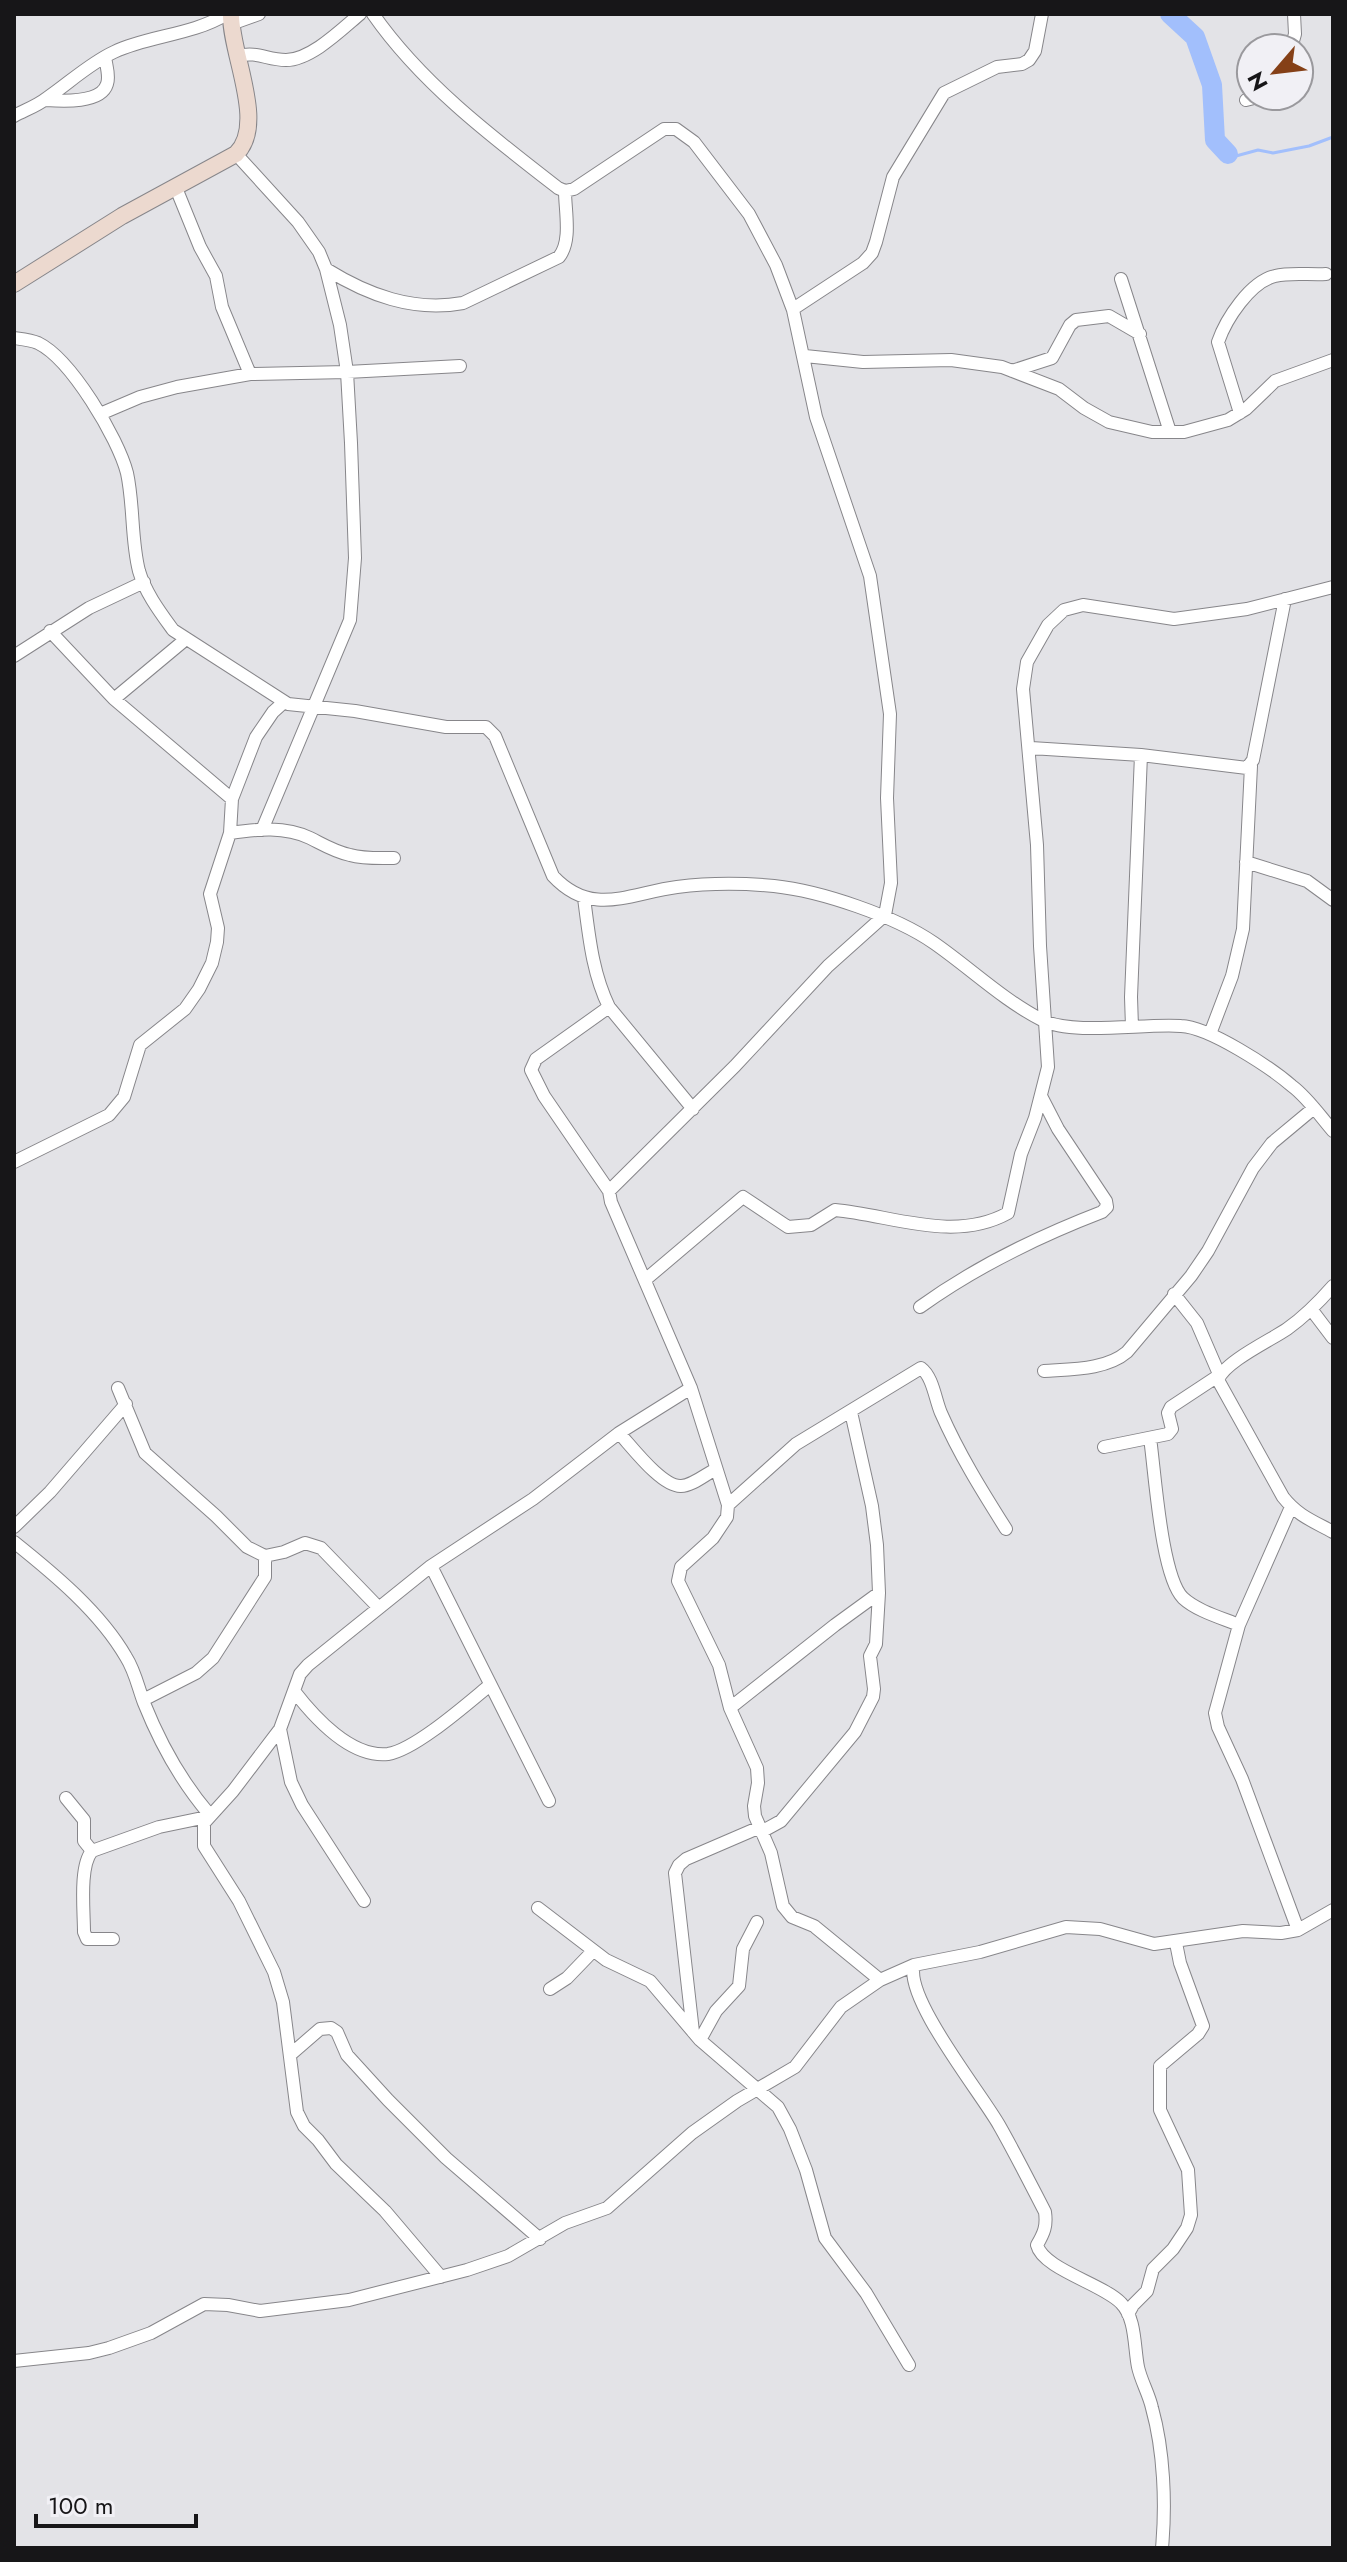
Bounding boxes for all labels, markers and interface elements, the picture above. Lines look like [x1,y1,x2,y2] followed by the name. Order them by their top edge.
[1235,32,1315,112] north arrow
[1239,66,1276,97] text: N
[36,2478,196,2528] scale bar
[48,2488,114,2523] text: 100 m

